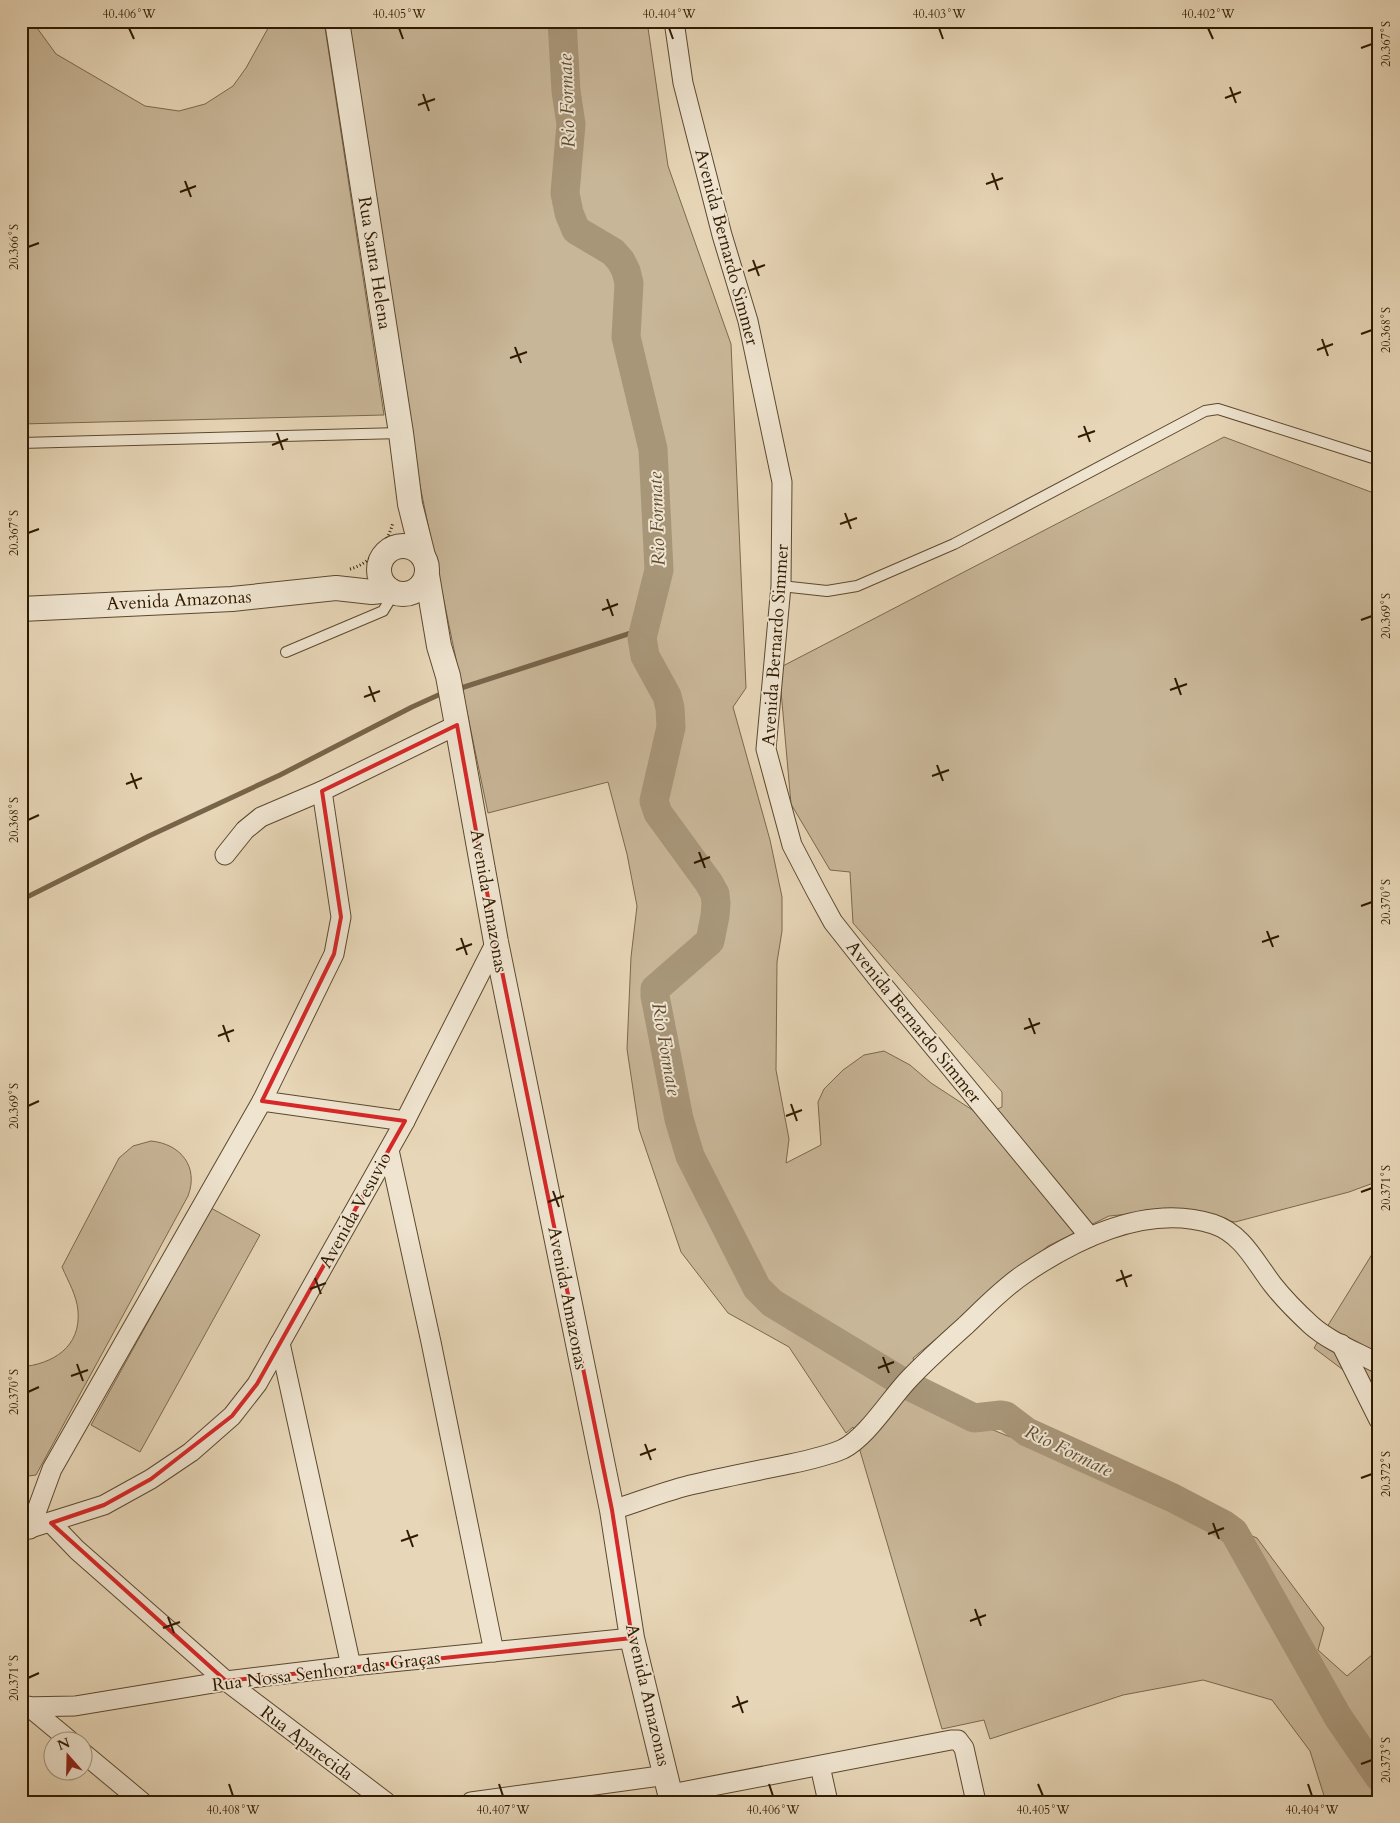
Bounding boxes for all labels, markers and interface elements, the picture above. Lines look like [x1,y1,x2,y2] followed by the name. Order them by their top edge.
[102,6,156,22] text: 40.406°W
[372,6,426,22] text: 40.405°W
[642,6,696,22] text: 40.404°W
[912,6,966,22] text: 40.403°W
[1181,6,1235,22] text: 40.402°W
[1378,21,1394,67] text: 20.367°S
[552,53,582,148] water label: Rio Formate
[688,146,765,349] street label: Avenida Bernardo Simmer
[352,195,397,332] street label: Rua Santa Helena
[6,224,22,270] text: 20.366°S
[1378,307,1394,353] text: 20.368°S
[642,471,672,566] water label: Rio Formate
[6,510,22,556] text: 20.367°S
[756,543,795,747] street label: Avenida Bernardo Simmer
[106,584,252,617] street label: Avenida Amazonas
[1378,593,1394,639] text: 20.369°S
[6,797,22,843] text: 20.368°S
[464,827,513,975] street label: Avenida Amazonas
[1378,879,1394,925] text: 20.370°S
[840,936,987,1109] street label: Avenida Bernardo Simmer
[645,1001,687,1098] water label: Rio Formate
[6,1083,22,1129] text: 20.369°S
[313,1148,398,1273] street label: Avenida Vesuvio
[1378,1165,1394,1211] text: 20.371°S
[541,1224,594,1372] street label: Avenida Amazonas
[6,1369,22,1415] text: 20.370°S
[1021,1419,1117,1484] water label: Rio Formate
[1378,1451,1394,1497] text: 20.372°S
[619,1622,676,1769] street label: Avenida Amazonas
[211,1645,442,1698] street label: Rua Nossa Senhora das Graças
[6,1655,22,1701] text: 20.371°S
[255,1700,359,1787] street label: Rua Aparecida
[42,1730,92,1780] north arrow
[55,1733,73,1755] text: N
[1378,1737,1394,1783] text: 20.373°S
[206,1802,260,1818] text: 40.408°W
[476,1802,530,1818] text: 40.407°W
[746,1802,800,1818] text: 40.406°W
[1016,1802,1070,1818] text: 40.405°W
[1285,1802,1339,1818] text: 40.404°W

